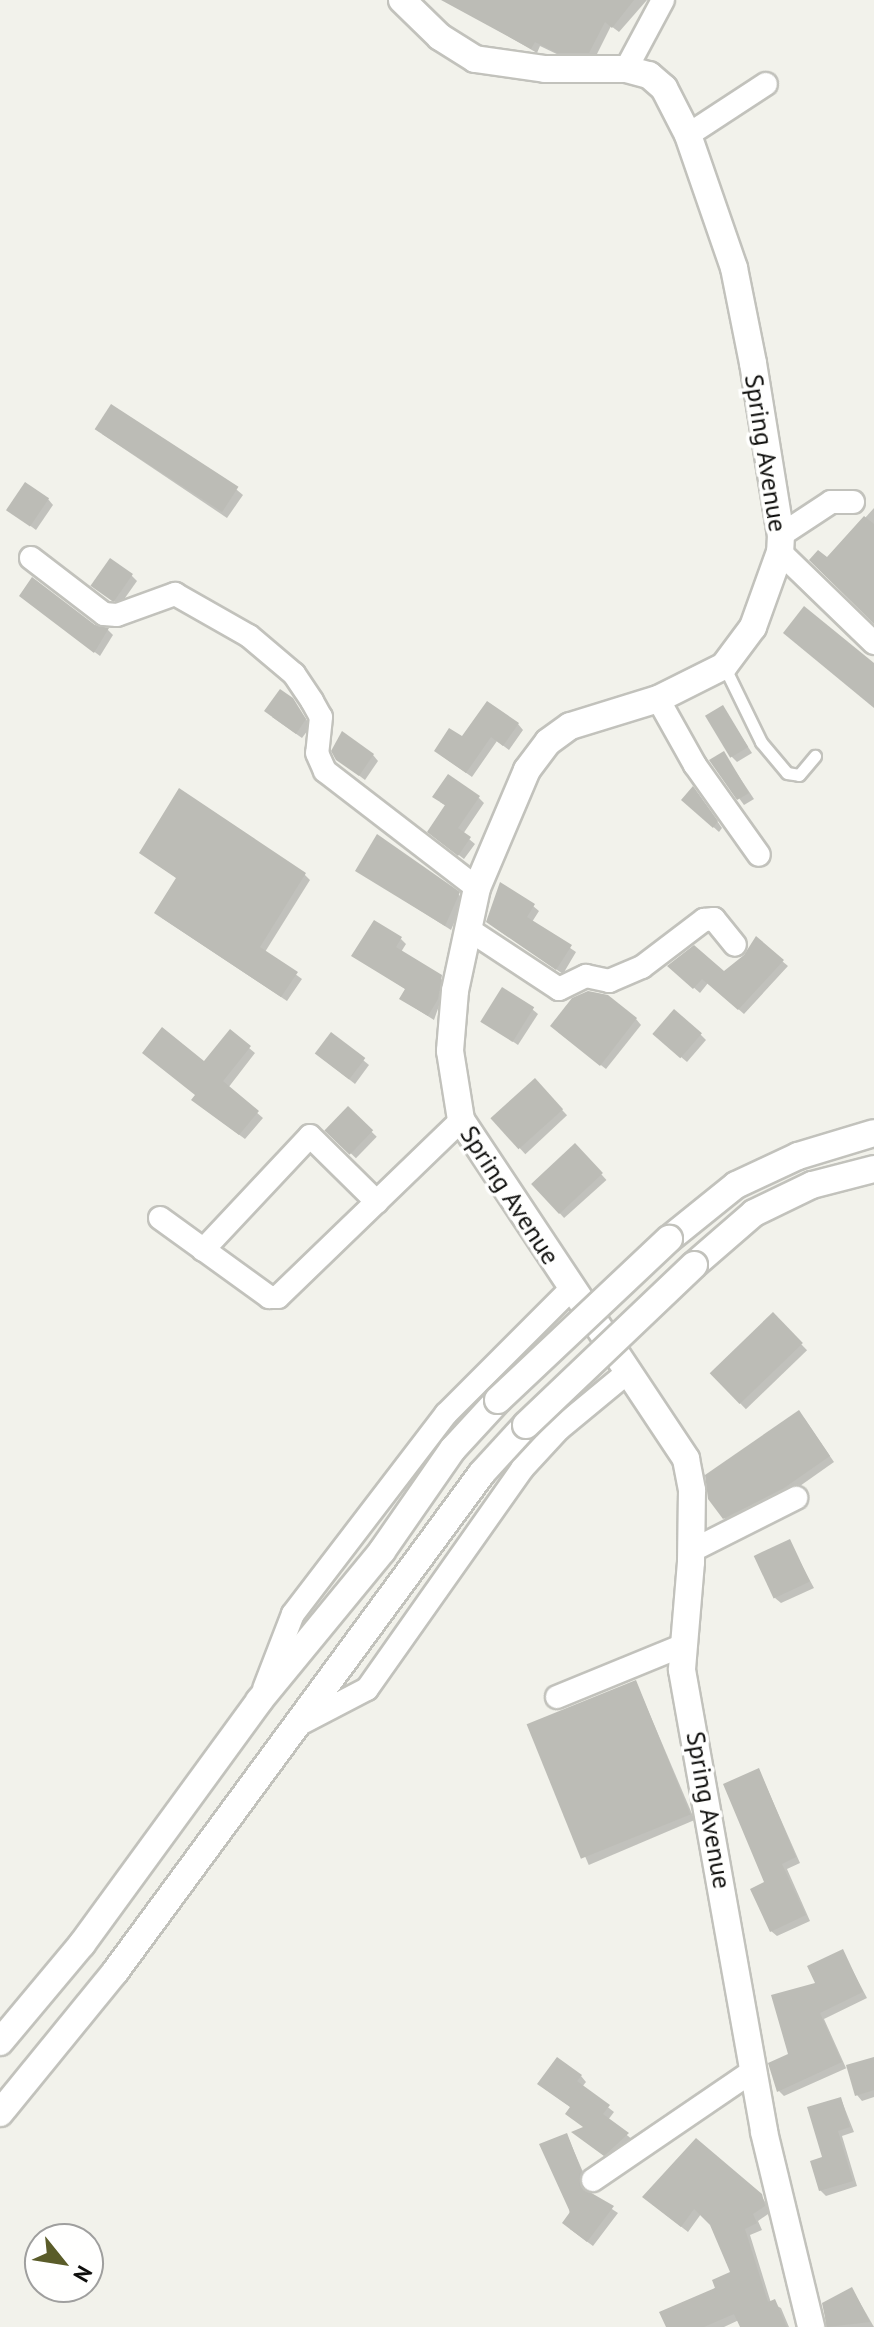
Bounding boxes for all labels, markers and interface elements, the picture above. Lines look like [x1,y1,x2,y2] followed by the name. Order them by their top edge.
[738,372,794,534] street label: Spring Avenue
[453,1119,567,1271] street label: Spring Avenue
[680,1729,738,1891] street label: Spring Avenue
[24,2223,104,2303] north arrow
[67,2261,99,2287] text: N

